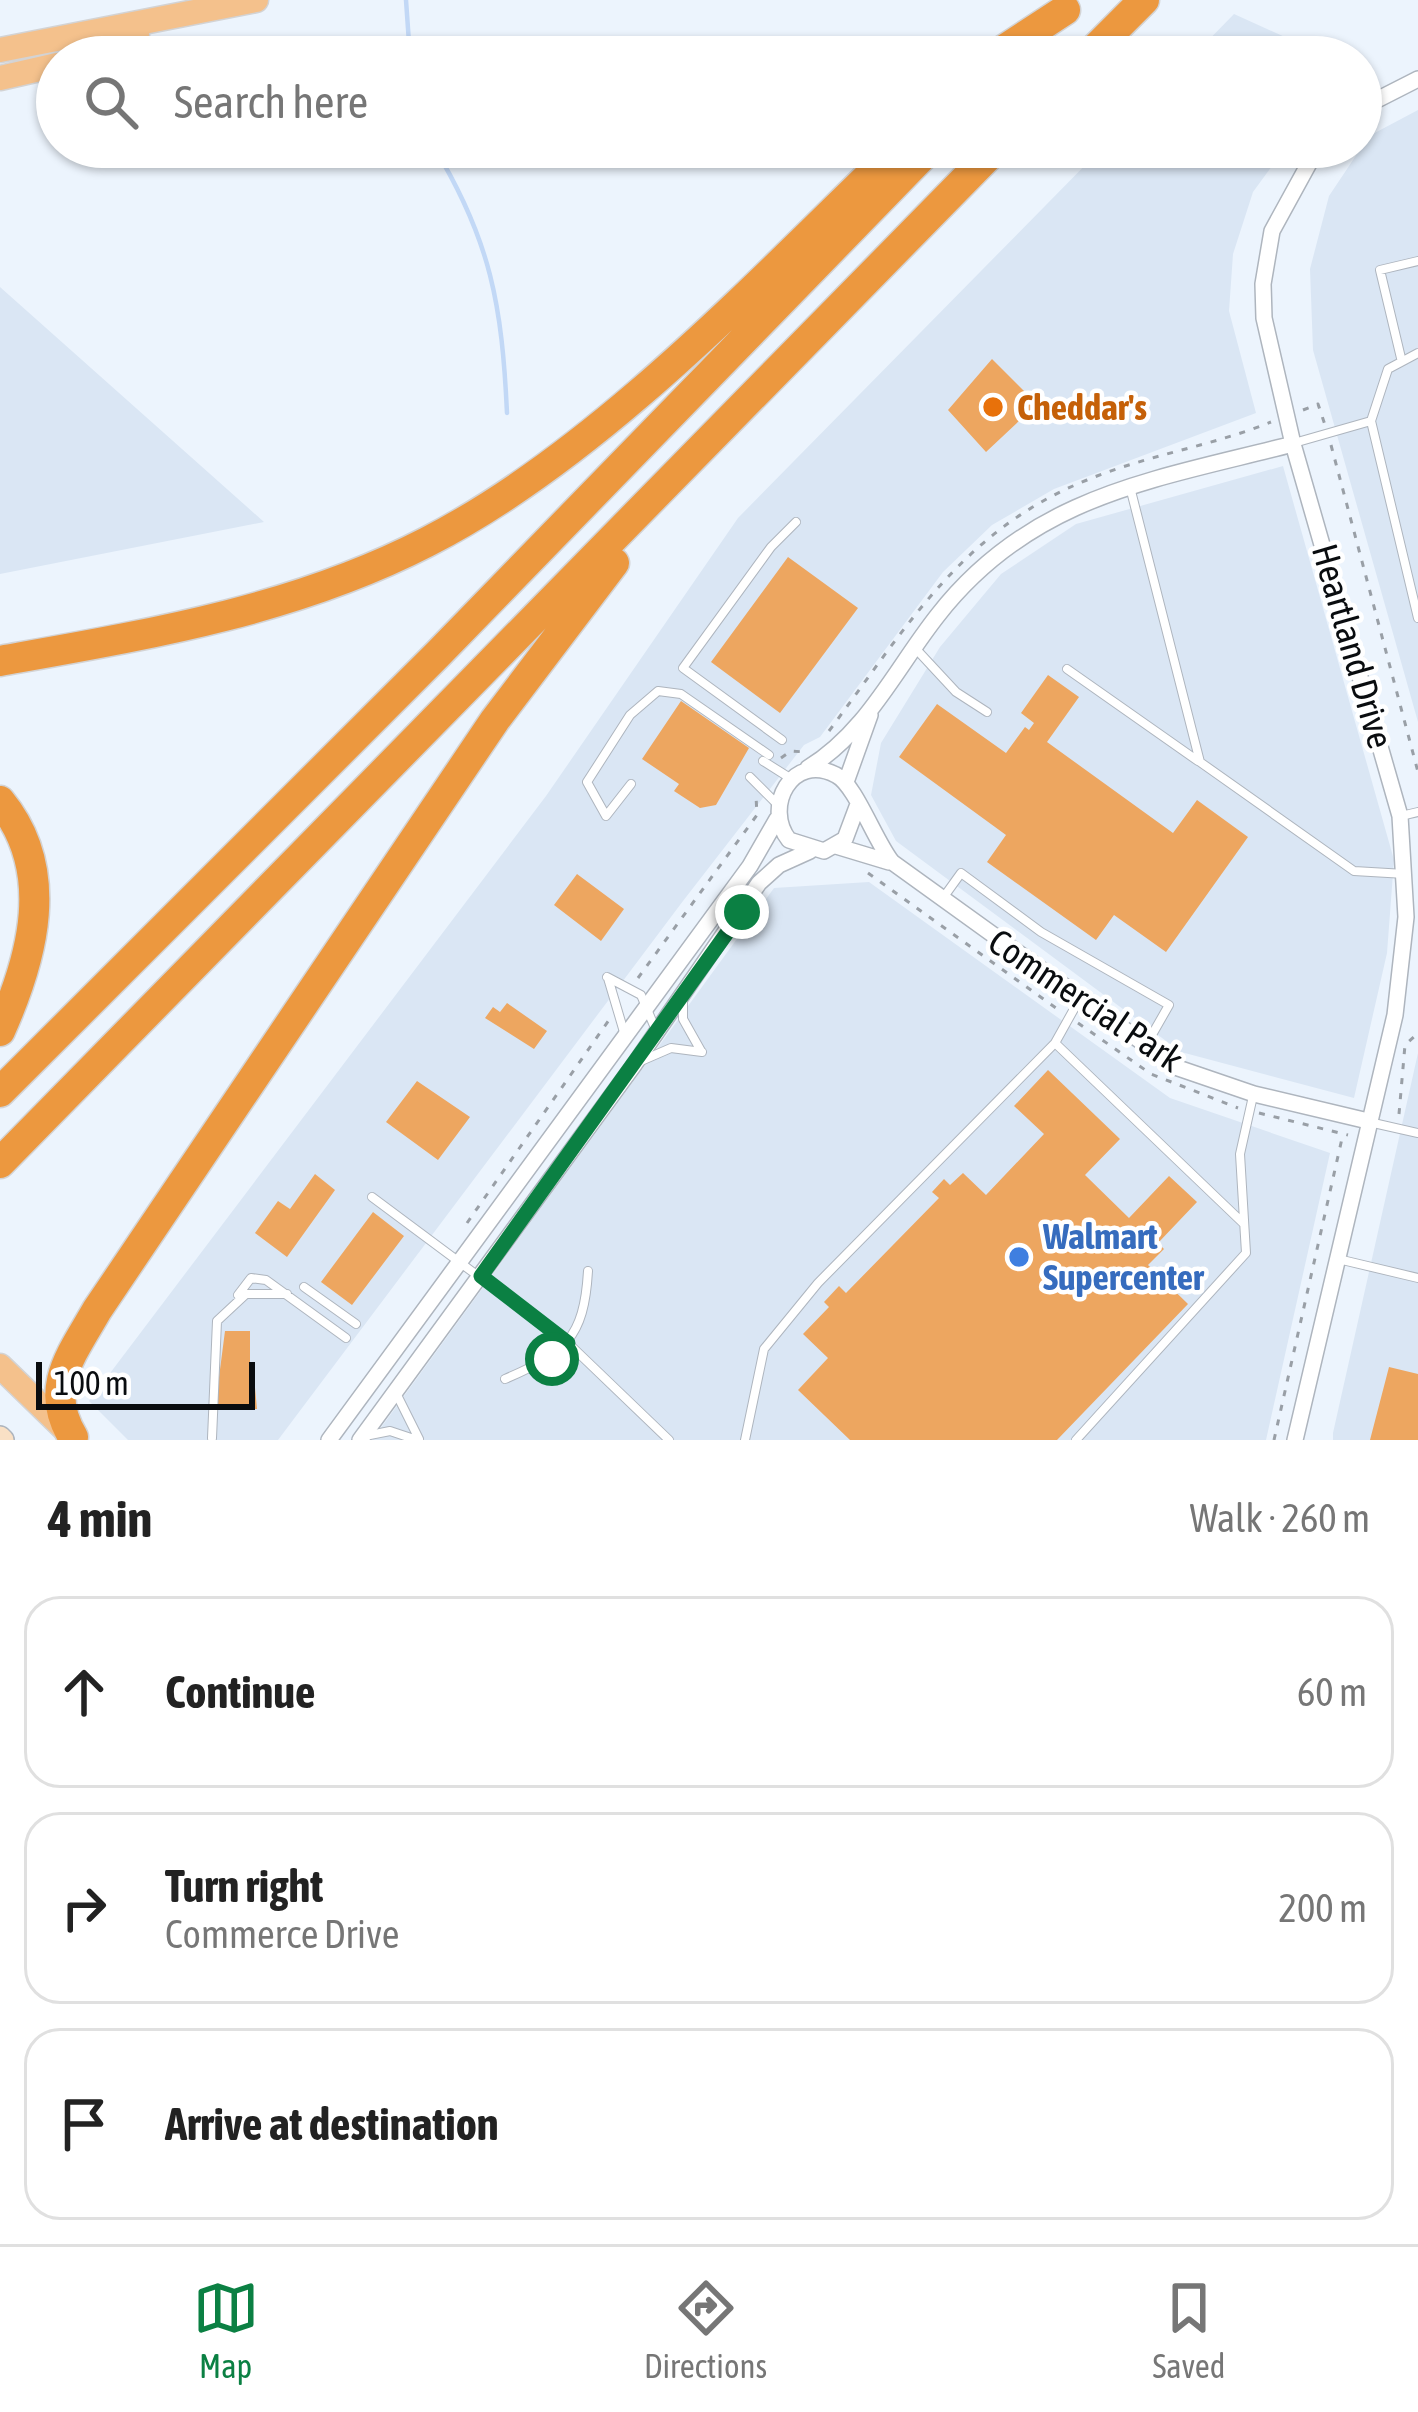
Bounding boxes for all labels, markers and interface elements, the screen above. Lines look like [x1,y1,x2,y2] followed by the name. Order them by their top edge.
[36,36,1382,168] search box
[78,69,144,135] icon: search
[174,76,368,128] text: Search here
[1017,386,1147,428] place label: Cheddar's
[980,394,1006,420] marker: Cheddar's
[1304,539,1402,753] street label: Heartland Drive
[715,885,769,939] route end
[981,920,1191,1080] street label: Commercial Park
[1042,1215,1205,1298] place label: Walmart Supercenter
[1006,1244,1032,1270] marker: Walmart Supercenter
[525,1332,579,1386] route start
[36,1356,255,1409] scale bar
[54,1364,129,1402] text: 100 m
[48,1489,152,1548] text: 4 min
[1190,1496,1370,1540] text: Walk · 260 m
[51,1659,117,1725] icon: ahead
[165,1666,316,1718] text: Continue
[1297,1670,1367,1714] text: 60 m
[165,1860,323,1912] text: Turn right
[51,1875,117,1941] icon: right
[1279,1886,1367,1930] text: 200 m
[165,1912,399,1956] text: Commerce Drive
[51,2091,117,2157] icon: arrive
[165,2098,499,2150] text: Arrive at destination
[193,2275,259,2385] tab: Map
[644,2275,767,2385] tab: Directions
[1152,2275,1225,2385] tab: Saved

